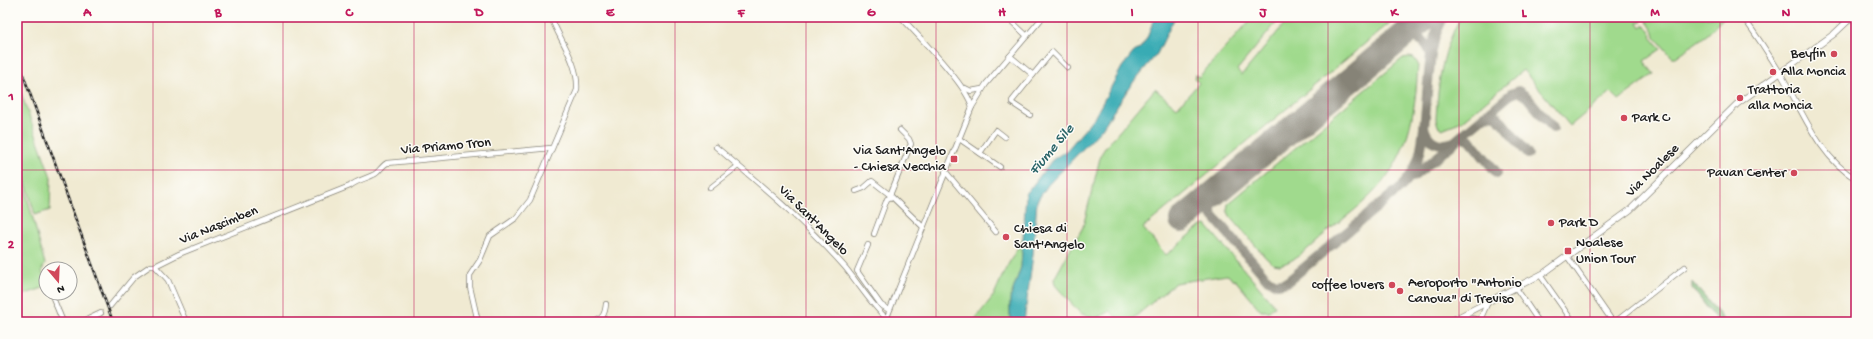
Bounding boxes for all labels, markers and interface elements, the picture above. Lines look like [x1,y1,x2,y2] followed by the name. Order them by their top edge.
[82,6,92,21] text: A
[214,6,223,21] text: B
[344,6,354,21] text: C
[474,6,484,21] text: D
[606,6,615,21] text: E
[737,6,746,21] text: F
[867,6,876,21] text: G
[998,6,1006,21] text: H
[1130,6,1134,21] text: I
[1259,6,1268,21] text: J
[1389,6,1399,21] text: K
[1522,6,1528,21] text: L
[1650,6,1660,21] text: M
[1782,6,1791,21] text: N
[1790,46,1826,63] place label: Beyfin
[1829,49,1839,59] marker: Beyfin
[1781,64,1847,81] place label: Alla Moncia
[1768,67,1778,77] marker: Alla Moncia
[1747,82,1813,115] place label: Trattoria alla Moncia
[7,90,14,105] text: 1
[1735,93,1745,103] marker: Trattoria alla Moncia
[1631,110,1671,127] place label: Park C
[1619,113,1629,123] marker: Park C
[1025,120,1079,179] water label: Fiume Sile
[399,135,492,159] street label: Via Priamo Tron
[1622,140,1684,202] street label: Via Noalese
[852,143,947,176] place label: Via Sant'Angelo - Chiesa Vecchia
[949,154,959,164] marker: Via Sant'Angelo - Chiesa Vecchia
[1706,165,1787,182] place label: Pavan Center
[1789,168,1799,178] marker: Pavan Center
[774,182,852,260] street label: Via Sant'Angelo
[176,202,261,250] street label: Via Nascimben
[1558,215,1599,232] place label: Park D
[1546,218,1556,228] marker: Park D
[1014,221,1085,254] place label: Chiesa di Sant'Angelo
[1001,232,1011,242] marker: Chiesa di Sant'Angelo
[1576,235,1636,268] place label: Noalese Union Tour
[8,238,15,253] text: 2
[1563,246,1573,256] marker: Noalese Union Tour
[38,261,78,301] north arrow
[1408,275,1522,308] place label: Aeroporto "Antonio Canova" di Treviso
[1312,277,1385,294] place label: coffee lovers
[1387,280,1397,290] marker: coffee lovers
[55,282,66,295] text: N
[1395,286,1405,296] marker: Aeroporto "Antonio Canova" di Treviso

